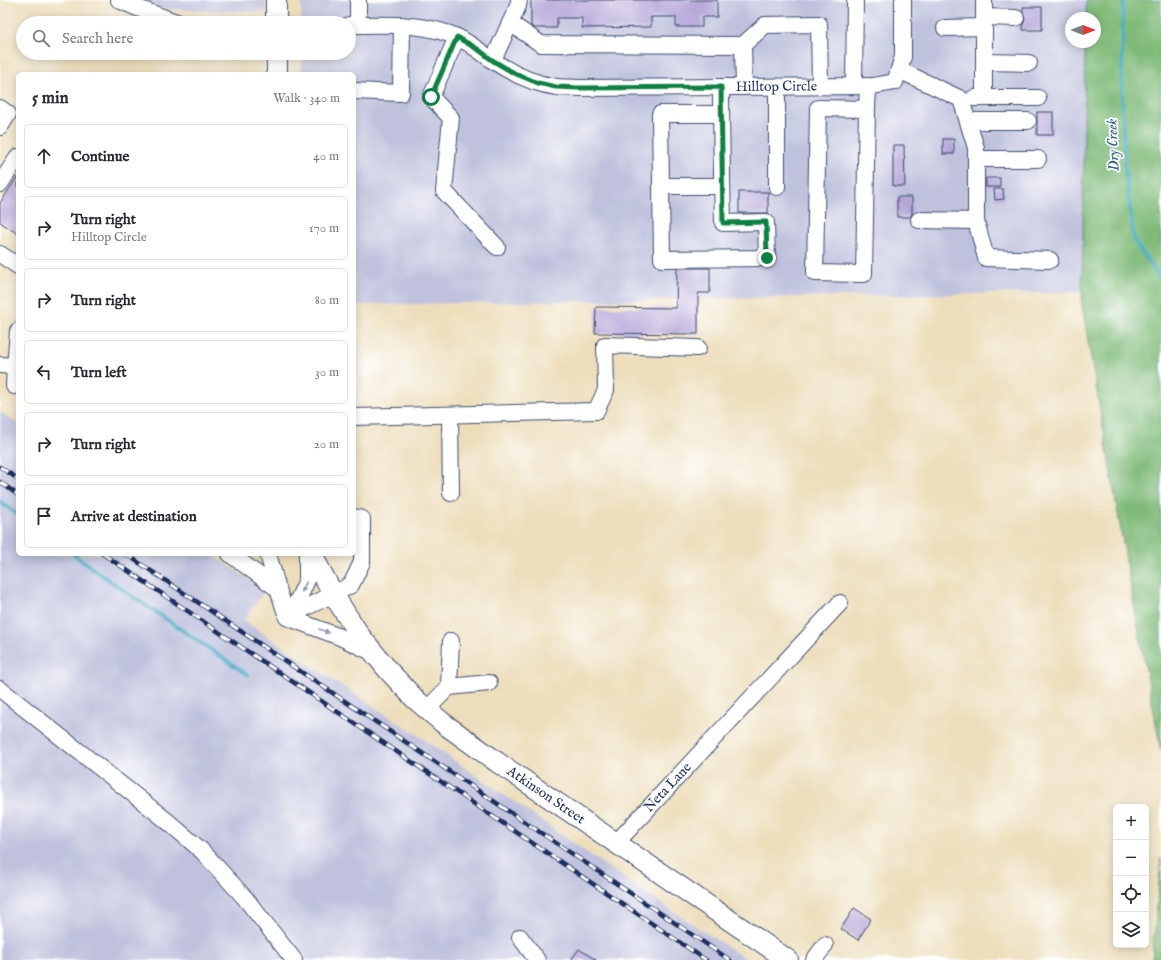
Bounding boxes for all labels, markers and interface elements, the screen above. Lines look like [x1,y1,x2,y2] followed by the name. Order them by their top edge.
[1065,12,1101,48] north arrow
[16,16,356,60] search box
[30,27,52,49] icon: search
[62,29,133,48] text: Search here
[736,77,818,96] street label: Hilltop Circle
[32,88,69,109] text: 5 min
[422,88,440,106] route start
[273,90,340,107] text: Walk · 340 m
[1102,118,1124,172] water label: Dry Creek
[33,145,55,167] icon: ahead
[71,147,129,166] text: Continue
[313,148,339,165] text: 40 m
[71,210,136,229] text: Turn right
[33,217,55,239] icon: right
[309,220,339,237] text: 170 m
[71,229,147,246] text: Hilltop Circle
[758,249,776,267] route end
[33,289,55,311] icon: right
[71,291,136,310] text: Turn right
[315,292,339,309] text: 80 m
[33,361,55,383] icon: left
[71,363,127,382] text: Turn left
[315,364,339,381] text: 30 m
[33,433,55,455] icon: right
[71,435,136,454] text: Turn right
[314,436,339,453] text: 20 m
[33,505,55,527] icon: arrive
[71,507,197,526] text: Arrive at destination
[300,582,306,594] one-way arrow
[318,629,330,635] one-way arrow
[640,758,696,816] street label: Neta Lane
[502,762,589,828] street label: Atkinson Street
[1113,804,1149,948] map controls
[1113,804,1149,840] button: +
[1113,840,1149,876] button: −
[1113,876,1149,912] button: locate
[1113,912,1149,948] button: layers

